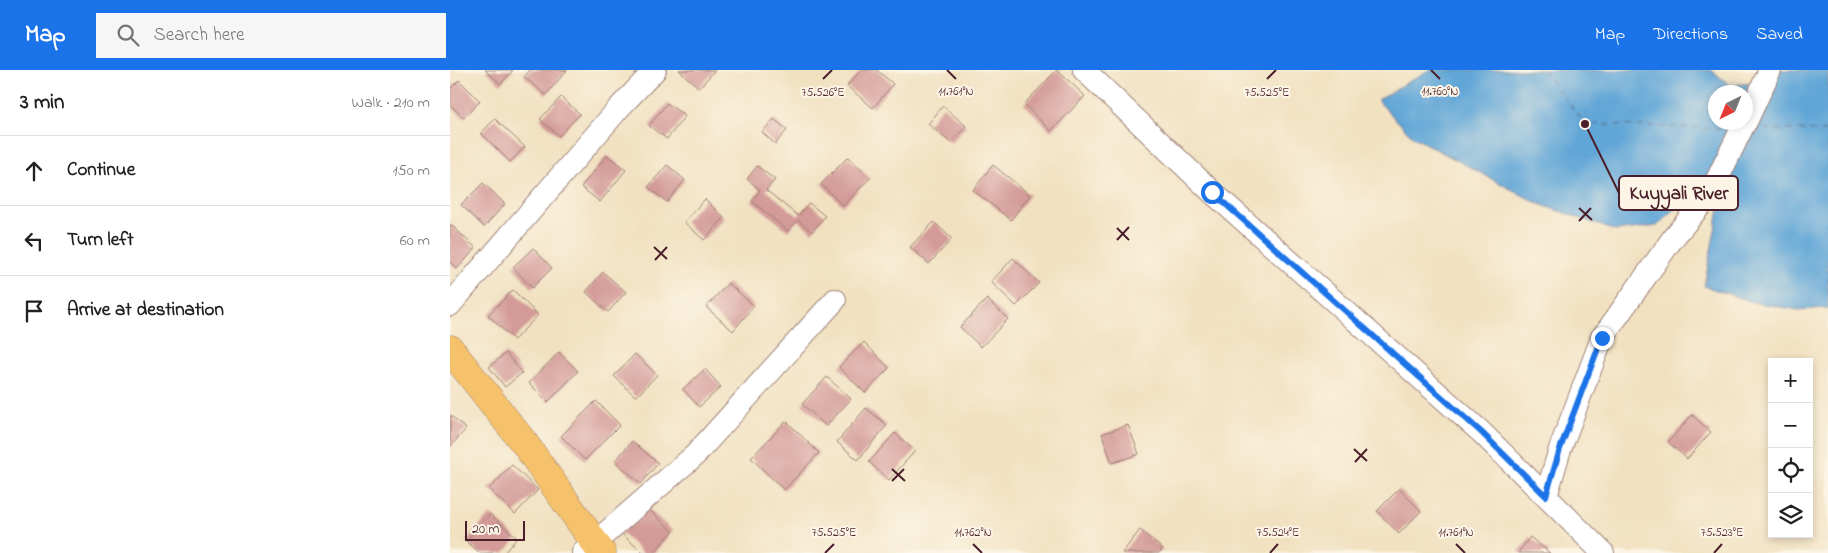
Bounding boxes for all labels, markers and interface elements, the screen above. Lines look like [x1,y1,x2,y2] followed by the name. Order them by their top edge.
[96,13,446,58] search box
[25,18,66,53] text: Map
[114,21,142,49] icon: search
[154,22,245,49] text: Search here
[1595,22,1625,48] text: Map
[1653,22,1728,48] text: Directions
[1756,22,1803,48] text: Saved
[938,83,974,101] text: 11.761°N
[1422,83,1458,101] text: 11.760°N
[802,84,844,102] text: 75.526°E
[1245,84,1289,102] text: 75.525°E
[1708,85,1753,130] north arrow
[20,88,64,118] text: 3 min
[351,91,430,115] text: Walk · 210 m
[20,157,48,185] icon: ahead
[67,157,135,184] text: Continue
[392,159,430,183] text: 150 m
[1619,176,1738,210] callout: Kuyyali River
[1201,181,1224,204] route start
[1629,181,1730,210] text: Kuyyali River
[20,227,48,255] icon: left
[67,227,134,254] text: Turn left
[400,229,430,253] text: 60 m
[20,297,48,325] icon: arrive
[67,297,224,324] text: Arrive at destination
[1591,327,1614,350] route end
[1768,358,1813,538] map controls
[1768,358,1813,403] button: +
[1768,403,1813,448] button: −
[1768,448,1813,493] button: locate
[1768,493,1813,538] button: layers
[465,518,525,541] scale bar
[472,519,499,540] text: 20 m
[812,524,856,542] text: 75.525°E
[954,524,992,542] text: 11.762°N
[1257,524,1299,542] text: 75.524°E
[1438,524,1474,542] text: 11.761°N
[1701,524,1743,542] text: 75.523°E

